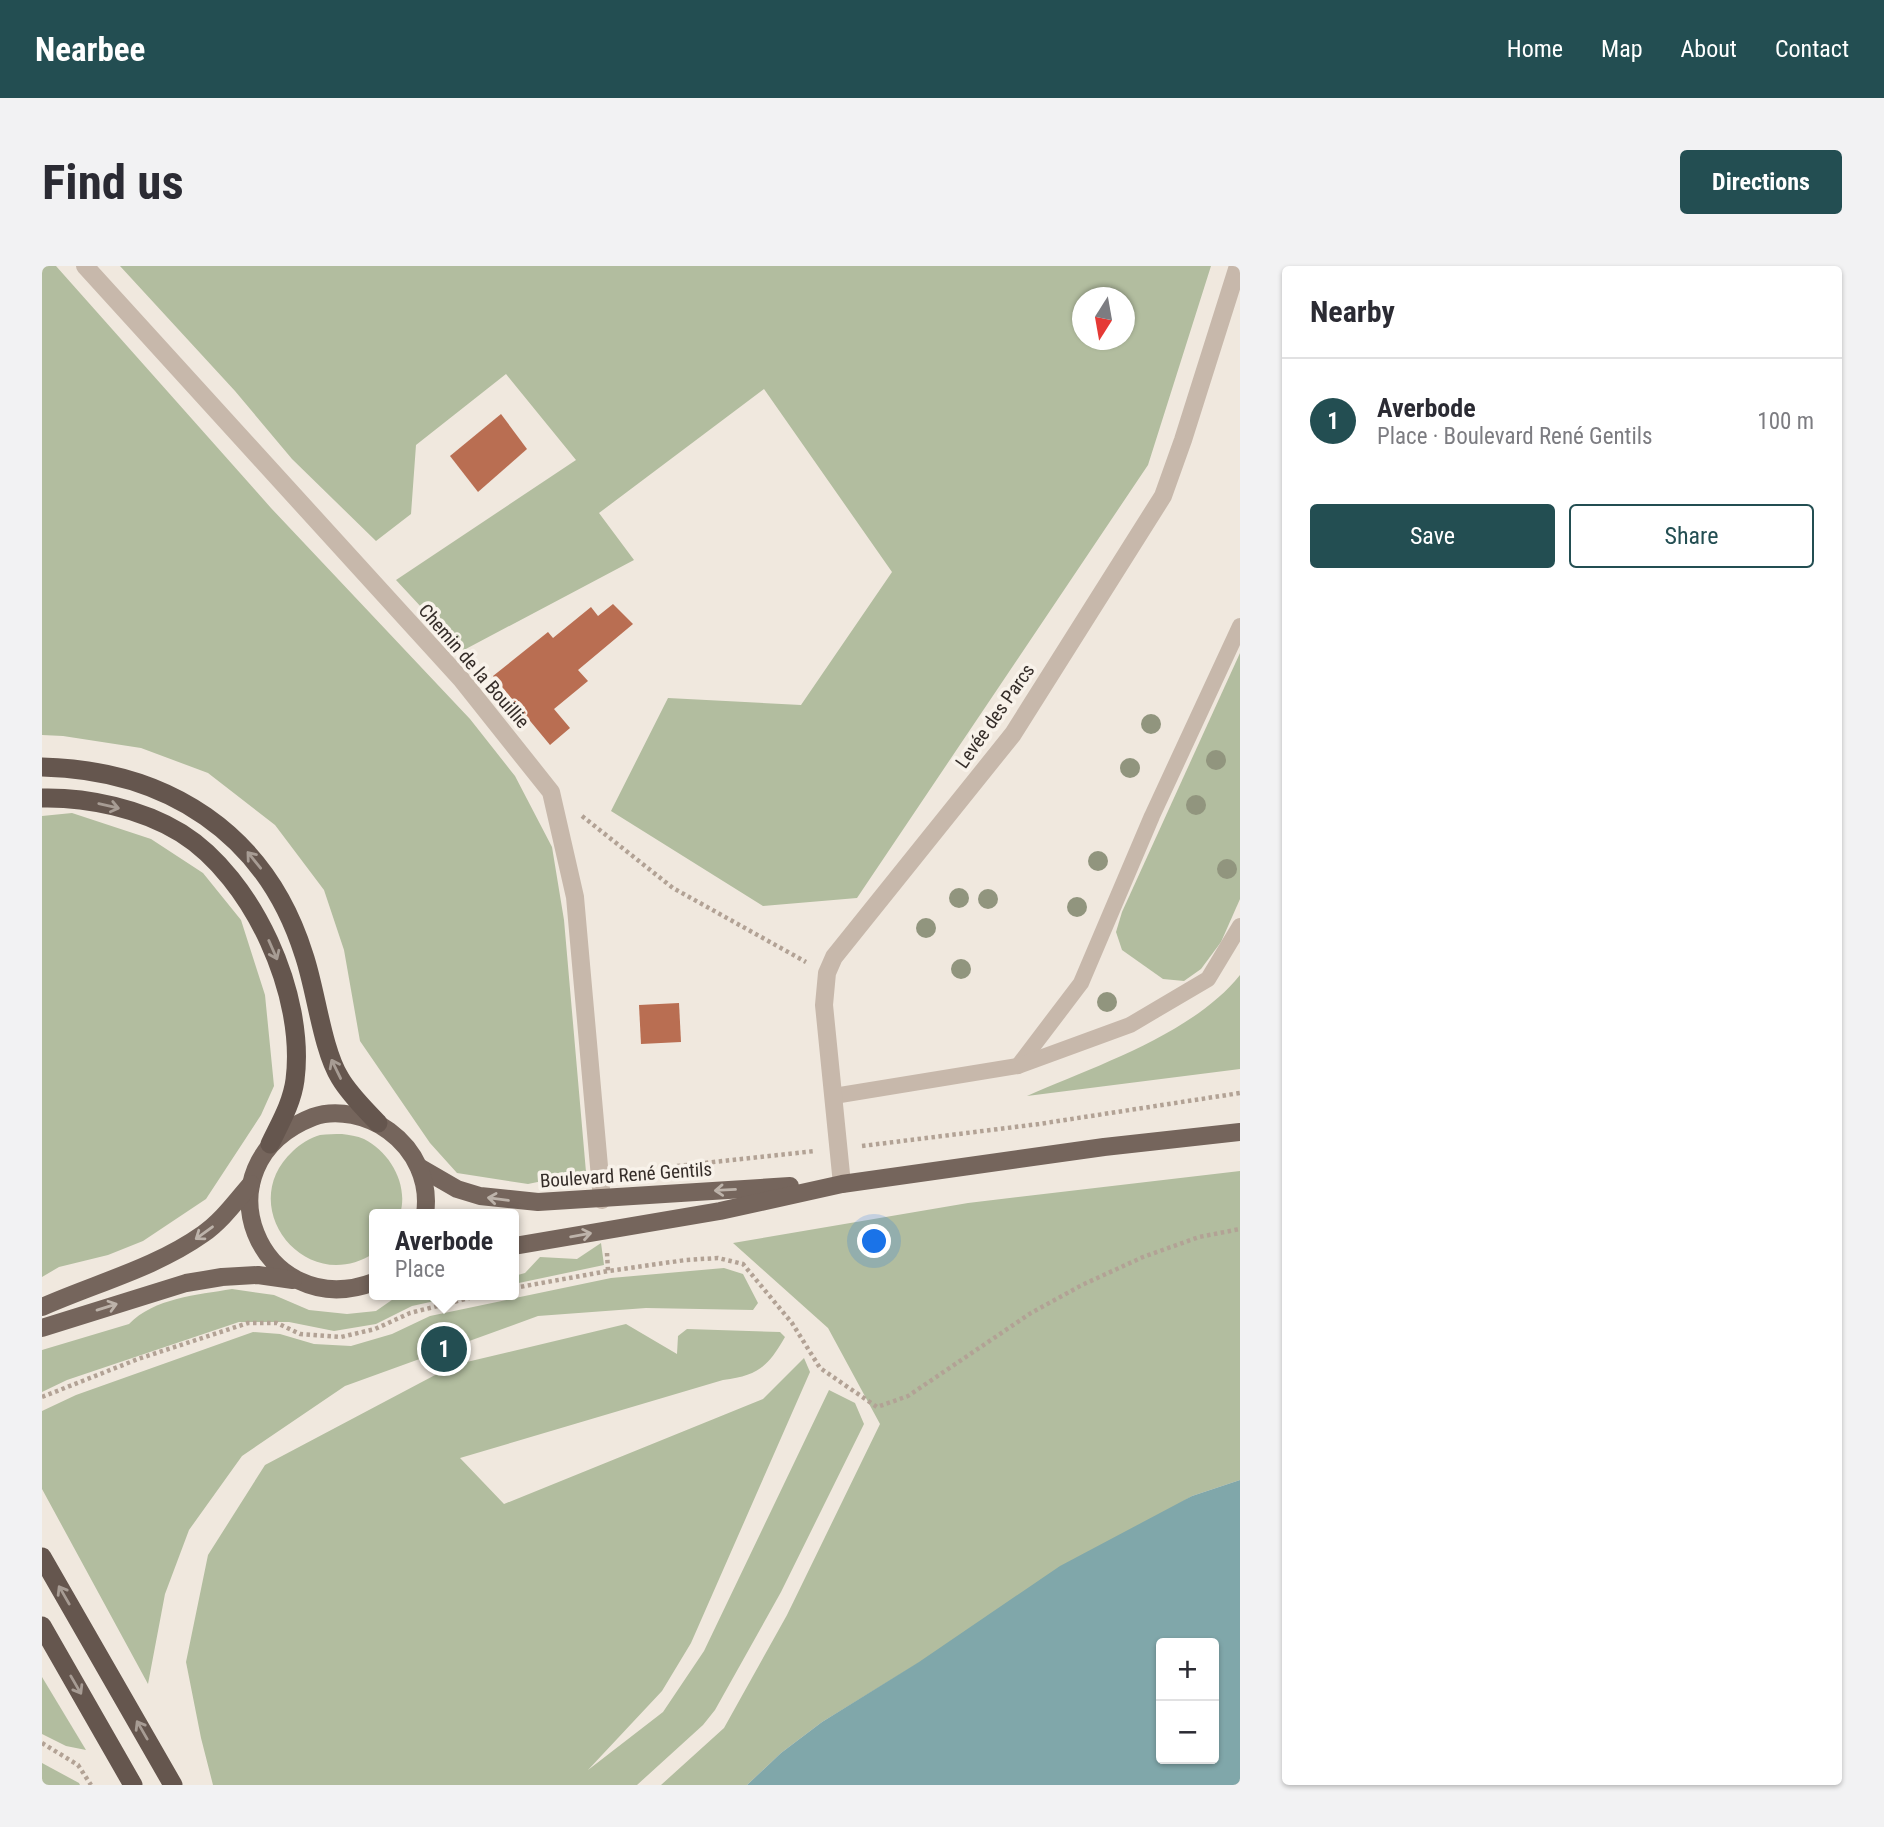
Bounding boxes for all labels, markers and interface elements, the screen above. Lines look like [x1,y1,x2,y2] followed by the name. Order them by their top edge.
[35,30,145,69] text: Nearbee
[1507,35,1563,63] text: Home
[1601,35,1643,63] text: Map
[1681,35,1737,63] text: About
[1775,35,1849,63] text: Contact
[1680,150,1842,214] button: Directions
[42,154,184,211] text: Find us
[1072,287,1135,350] north arrow
[1310,294,1395,329] text: Nearby
[1377,393,1476,423] text: Averbode
[1327,408,1339,435] text: 1
[1757,408,1814,435] text: 100 m
[1377,423,1652,450] text: Place · Boulevard René Gentils
[1310,504,1555,568] button: Save
[1569,504,1814,568] button: Share
[414,599,534,733] street label: Chemin de la Bouillie
[951,659,1039,773] street label: Levée des Parcs
[98,801,120,814] one-way arrow
[246,852,261,870] one-way arrow
[267,939,280,960] one-way arrow
[329,1059,342,1080] one-way arrow
[539,1158,713,1192] street label: Boulevard René Gentils
[714,1184,737,1197] one-way arrow
[487,1192,510,1205] one-way arrow
[369,1209,519,1300] popup
[857,1224,891,1258] your location
[195,1225,214,1240] one-way arrow
[395,1226,493,1256] text: Averbode
[569,1228,592,1241] one-way arrow
[395,1256,445,1283] text: Place
[96,1299,118,1312] one-way arrow
[421,1323,467,1375] pin: 1
[57,1585,70,1606] one-way arrow
[1156,1638,1219,1764] map controls
[1156,1638,1219,1701] button: +
[70,1674,83,1695] one-way arrow
[1156,1701,1219,1764] button: −
[135,1721,149,1741] one-way arrow

